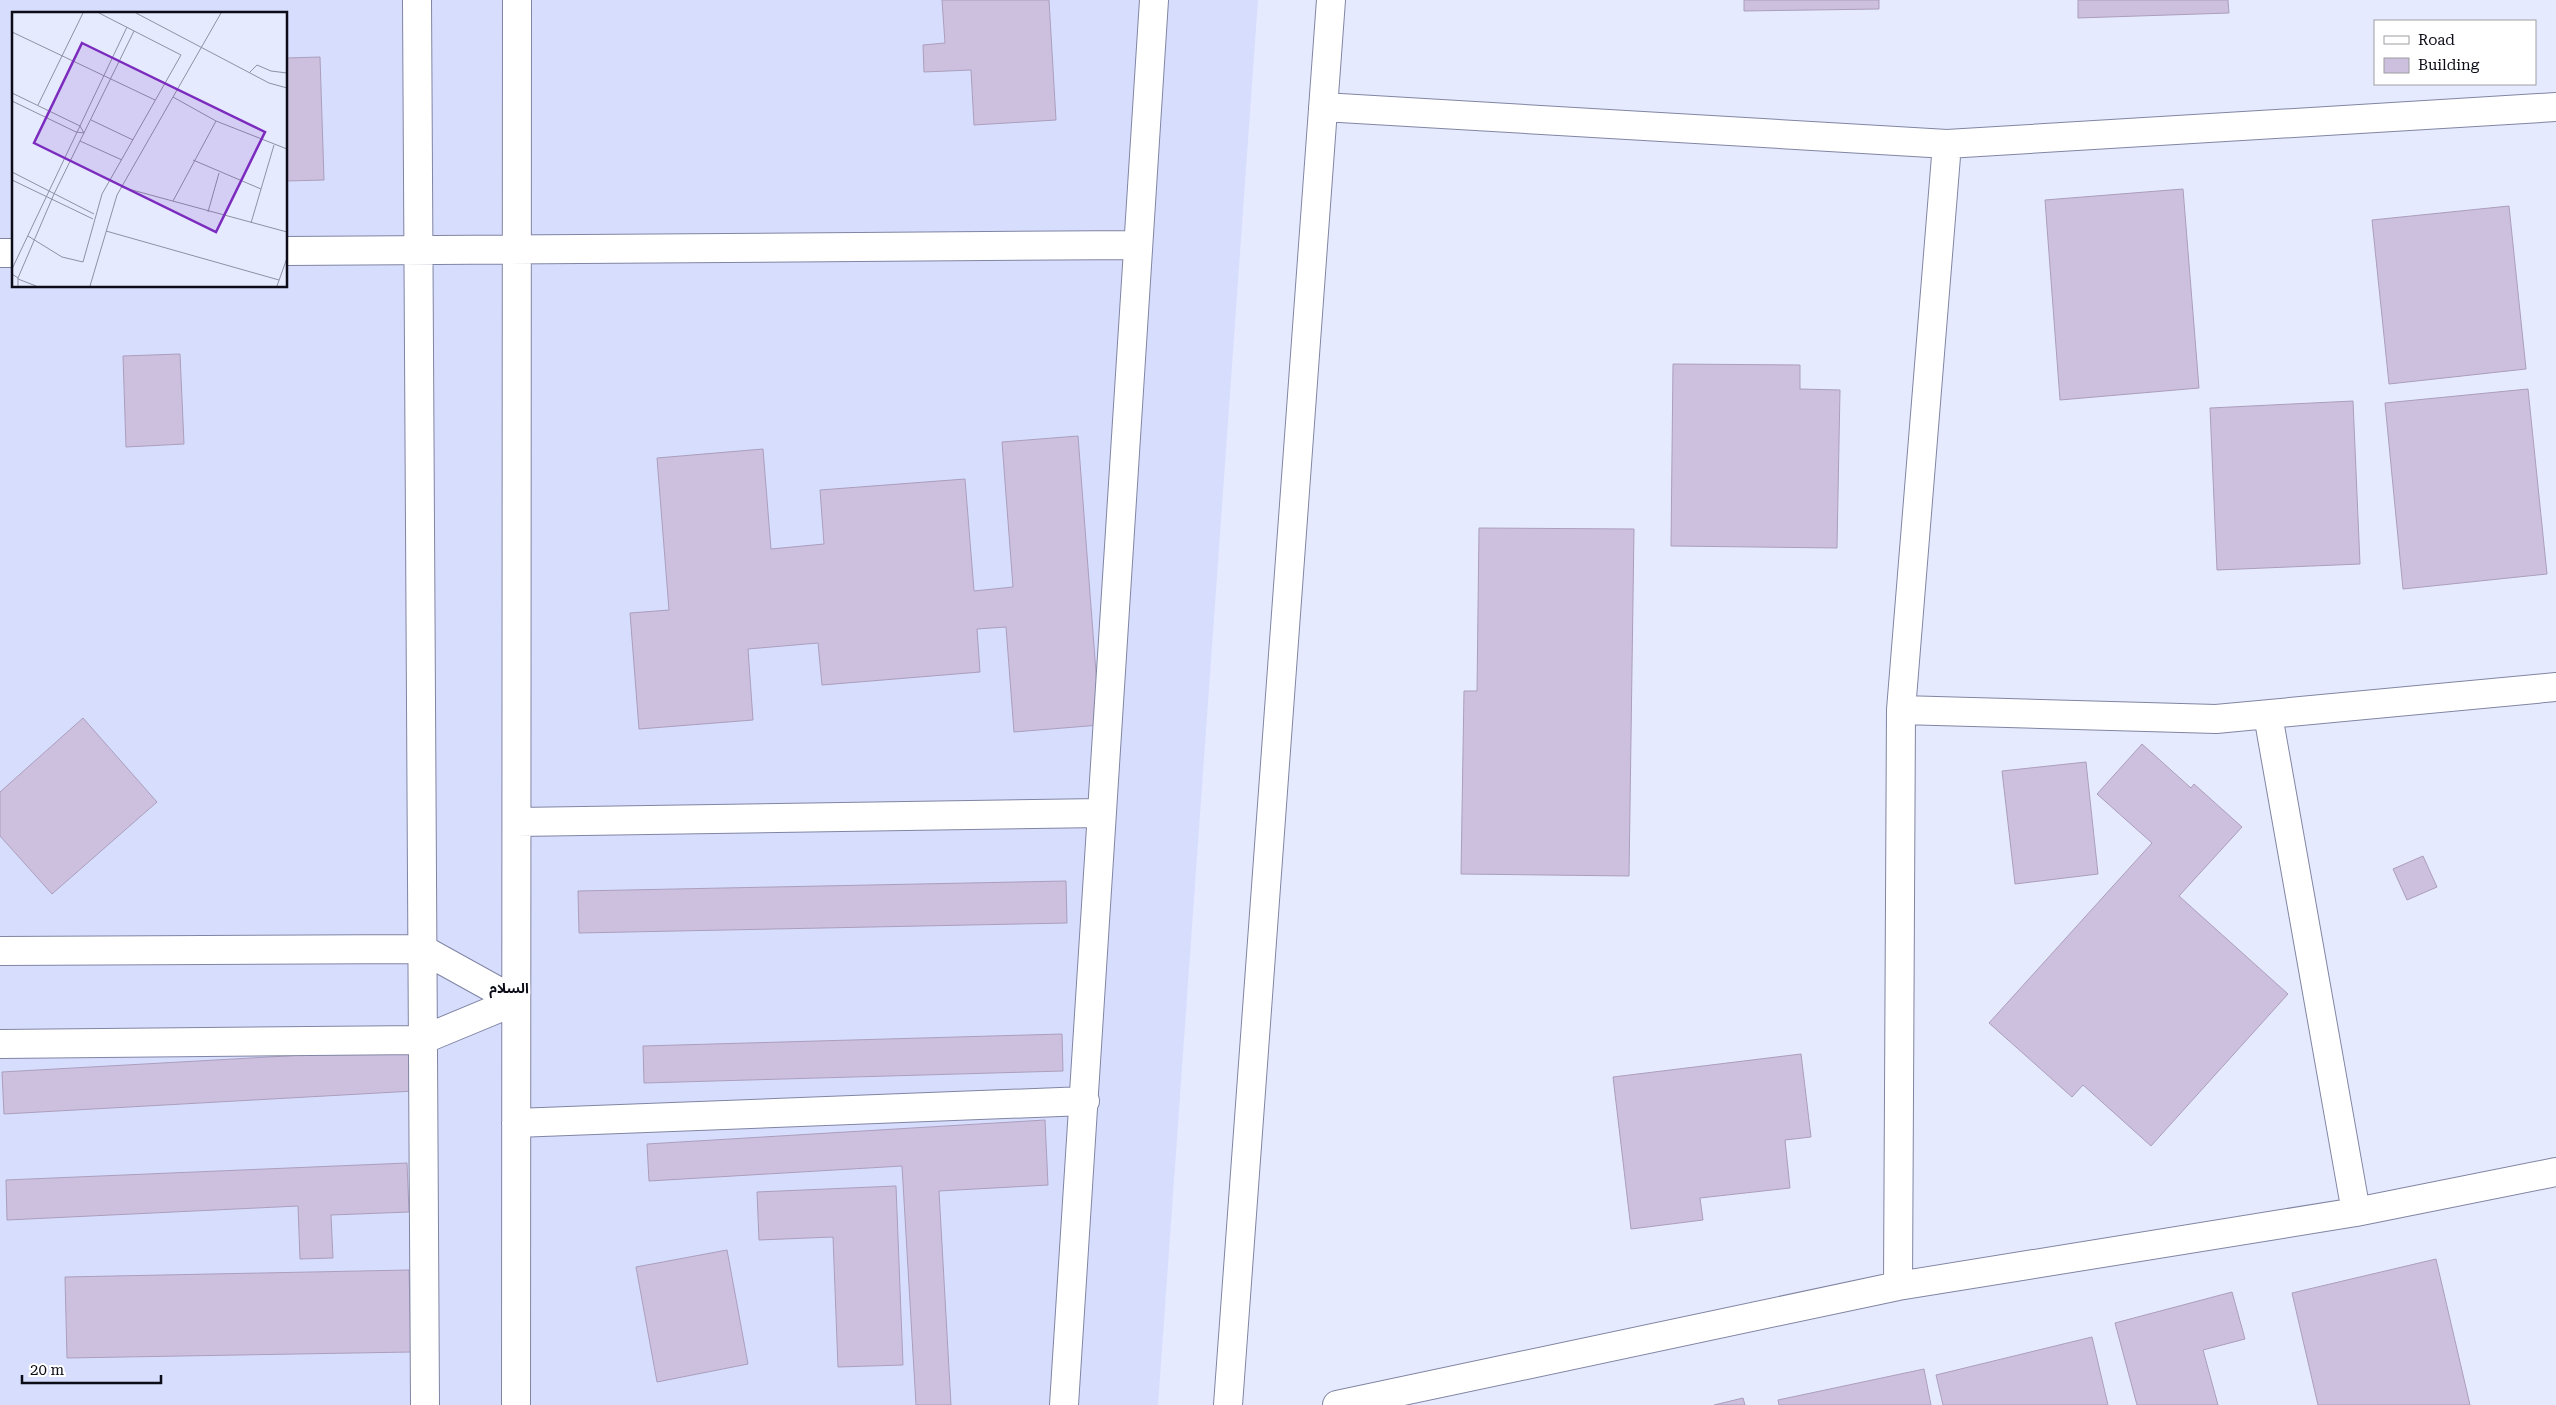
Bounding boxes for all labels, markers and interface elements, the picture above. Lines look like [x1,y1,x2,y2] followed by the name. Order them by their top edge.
[12,12,288,288] inset map
[2374,20,2536,85] legend
[2418,31,2455,49] text: Road
[2418,56,2480,74] text: Building
[489,980,529,999] district label: السلام
[22,1352,161,1384] scale bar
[30,1361,65,1379] text: 20 m

